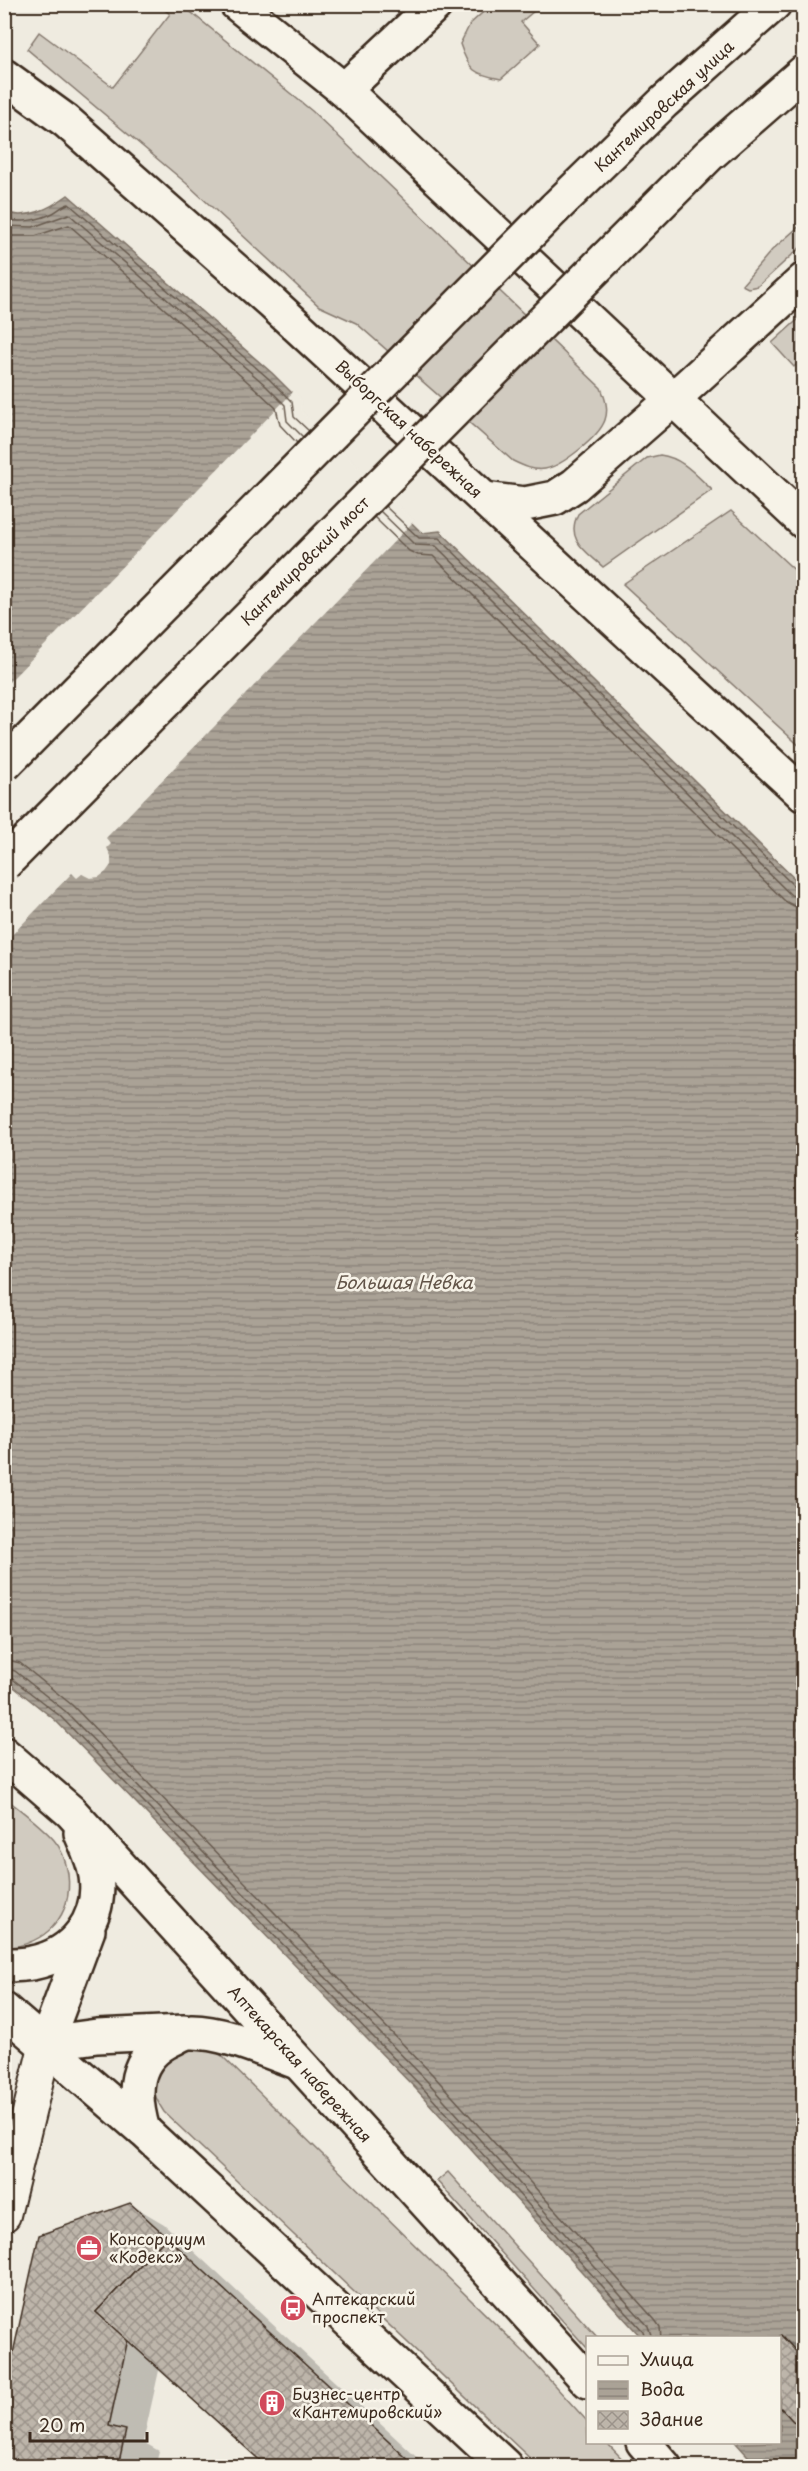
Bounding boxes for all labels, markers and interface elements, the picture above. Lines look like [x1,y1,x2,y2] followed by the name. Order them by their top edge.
[588,34,739,177] street label: Кантемировская улица
[331,354,489,503] street label: Выборгская набережная
[234,490,374,630] street label: Кантемировский мост
[335,1268,473,1295] water label: Большая Невка
[223,1979,378,2147] street label: Аптекарская набережная
[109,2226,206,2268] place label: Консорциум «Кодекс»
[74,2233,104,2263] office icon: Консорциум «Кодекс»
[312,2286,415,2328] place label: Аптекарский проспект
[278,2293,308,2323] bus stop icon: Аптекарский проспект
[586,2336,781,2444] legend
[640,2345,694,2372] text: Улица
[640,2375,685,2402] text: Вода
[292,2381,442,2423] place label: Бизнес-центр «Кантемировский»
[257,2388,287,2418] building icon: Бизнес-центр «Кантемировский»
[30,2405,147,2443] scale bar
[640,2405,703,2432] text: Здание
[39,2411,85,2438] text: 20 m

